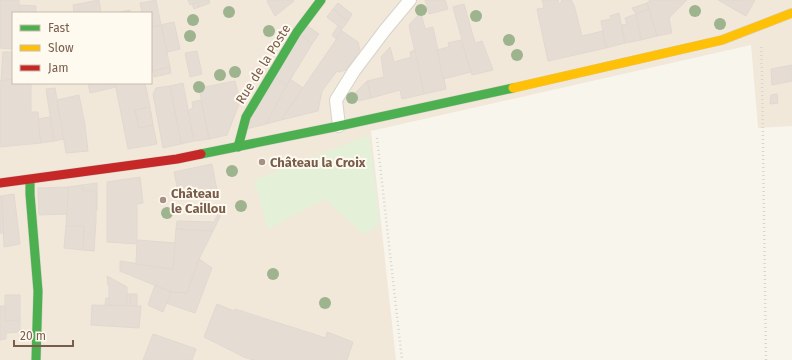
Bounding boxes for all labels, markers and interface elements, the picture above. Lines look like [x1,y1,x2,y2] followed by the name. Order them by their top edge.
[12,12,152,84] legend
[48,21,70,35] text: Fast
[233,21,293,107] street label: Rue de la Poste
[48,41,74,55] text: Slow
[48,61,68,75] text: Jam
[270,155,366,170] place label: Château la Croix
[257,157,267,167] marker: Château la Croix
[171,186,226,216] place label: Château le Caillou
[158,195,168,205] marker: Château le Caillou
[14,322,73,348] scale bar
[20,329,46,343] text: 20 m

